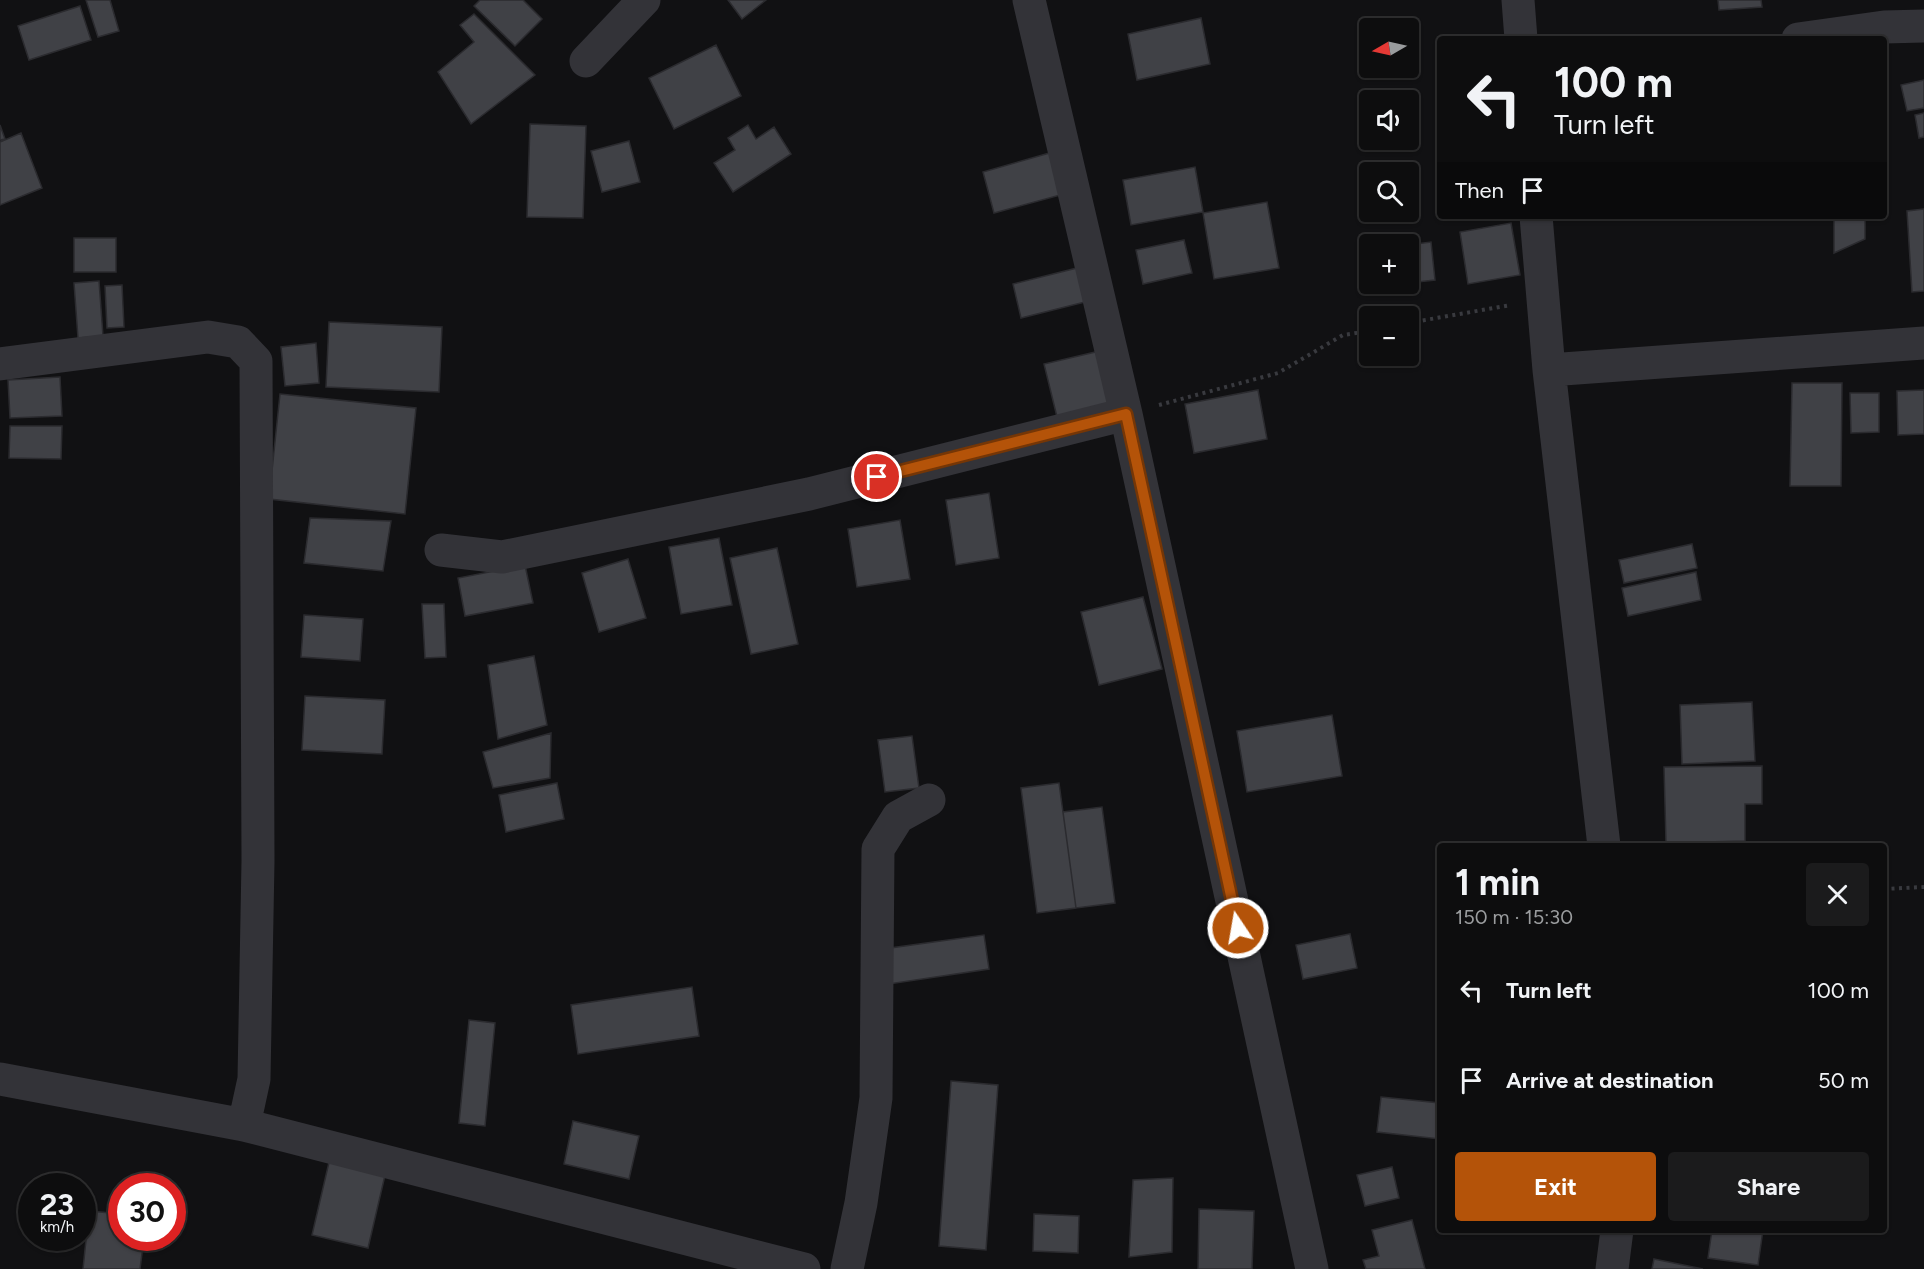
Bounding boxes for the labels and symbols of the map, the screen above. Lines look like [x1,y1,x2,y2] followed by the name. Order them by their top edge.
[1359,18,1419,78] north arrow
[851,451,902,502] pin
[1206,896,1270,960] position arrow
[108,1173,186,1251] speed limit sign: 30

